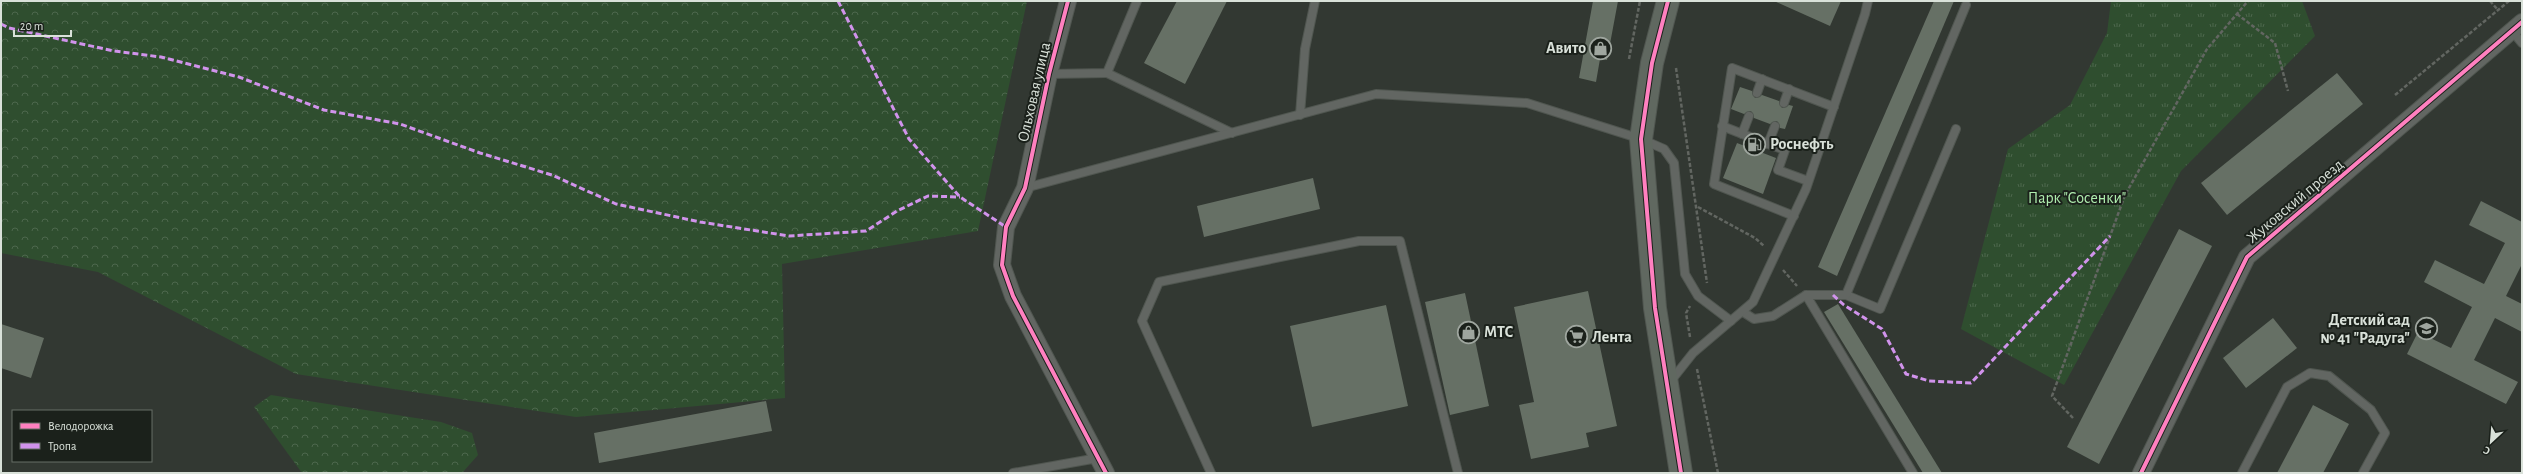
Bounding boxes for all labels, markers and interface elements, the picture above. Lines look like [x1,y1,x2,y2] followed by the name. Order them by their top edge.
[14,12,71,38] scale bar
[20,20,43,32] text: 20 m
[1588,35,1614,61] shop icon: Авито
[1546,40,1586,56] place label: Авито
[1015,41,1054,144] street label: Ольховая улица
[1742,131,1768,157] fuel station icon: Роснефть
[1770,136,1834,152] place label: Роснефть
[2244,156,2347,247] street label: Жуковский проезд
[2028,190,2126,206] park label: Парк "Сосенки"
[2320,312,2410,347] place label: Детский сад № 41 "Радуга"
[2413,316,2439,342] school or university icon: Детский сад № 41 "Радуга"
[1455,319,1481,345] shop icon: МТС
[1484,324,1514,340] place label: МТС
[1564,324,1590,350] supermarket icon: Лента
[1592,329,1632,345] place label: Лента
[12,410,152,462] legend
[48,420,114,432] text: Велодорожка
[2471,422,2511,462] north arrow
[48,440,77,452] text: Тропа
[2482,444,2492,457] text: С

